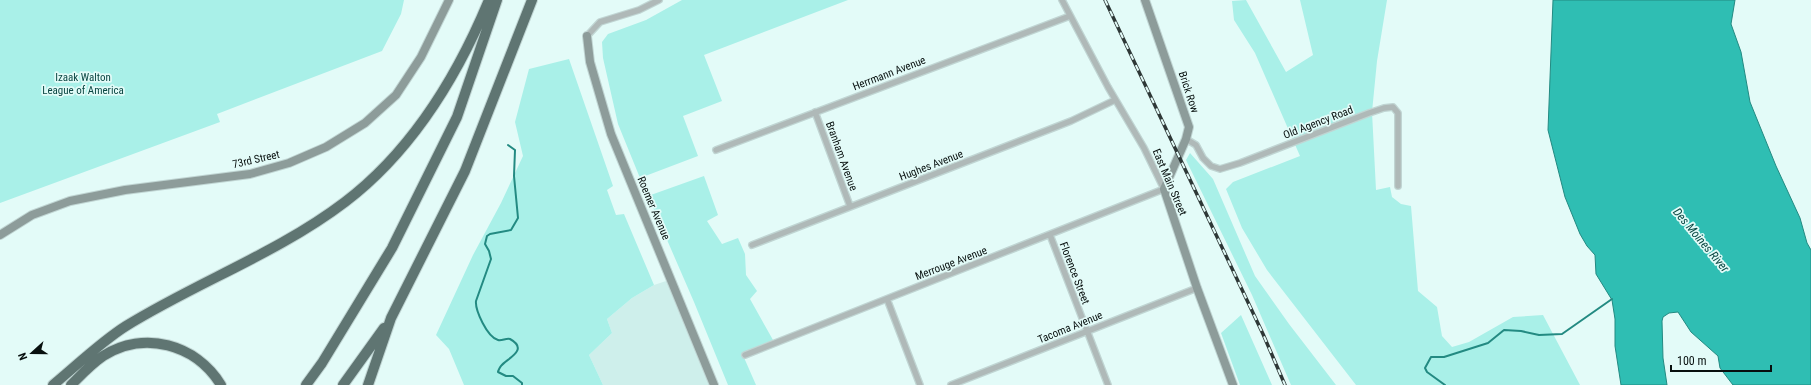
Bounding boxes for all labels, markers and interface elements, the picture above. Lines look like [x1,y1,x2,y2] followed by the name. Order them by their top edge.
[851,54,927,93] street label: Herrmann Avenue
[1176,70,1201,115] street label: Brick Row
[42,71,124,97] park label: Izaak Walton League of America
[1281,103,1355,142] street label: Old Agency Road
[823,120,860,193] street label: Branham Avenue
[897,147,965,184] street label: Hughes Avenue
[1150,147,1189,218] street label: East Main Street
[231,148,281,171] street label: 73rd Street
[634,175,673,242] street label: Roemer Avenue
[1670,205,1732,275] water label: Des Moines River
[1057,240,1092,306] street label: Florence Street
[914,244,989,283] street label: Merrouge Avenue
[1036,309,1104,346] street label: Tacoma Avenue
[12,333,52,373] north arrow
[1671,347,1771,373] scale bar
[16,351,30,362] text: N
[1677,354,1707,368] text: 100 m

